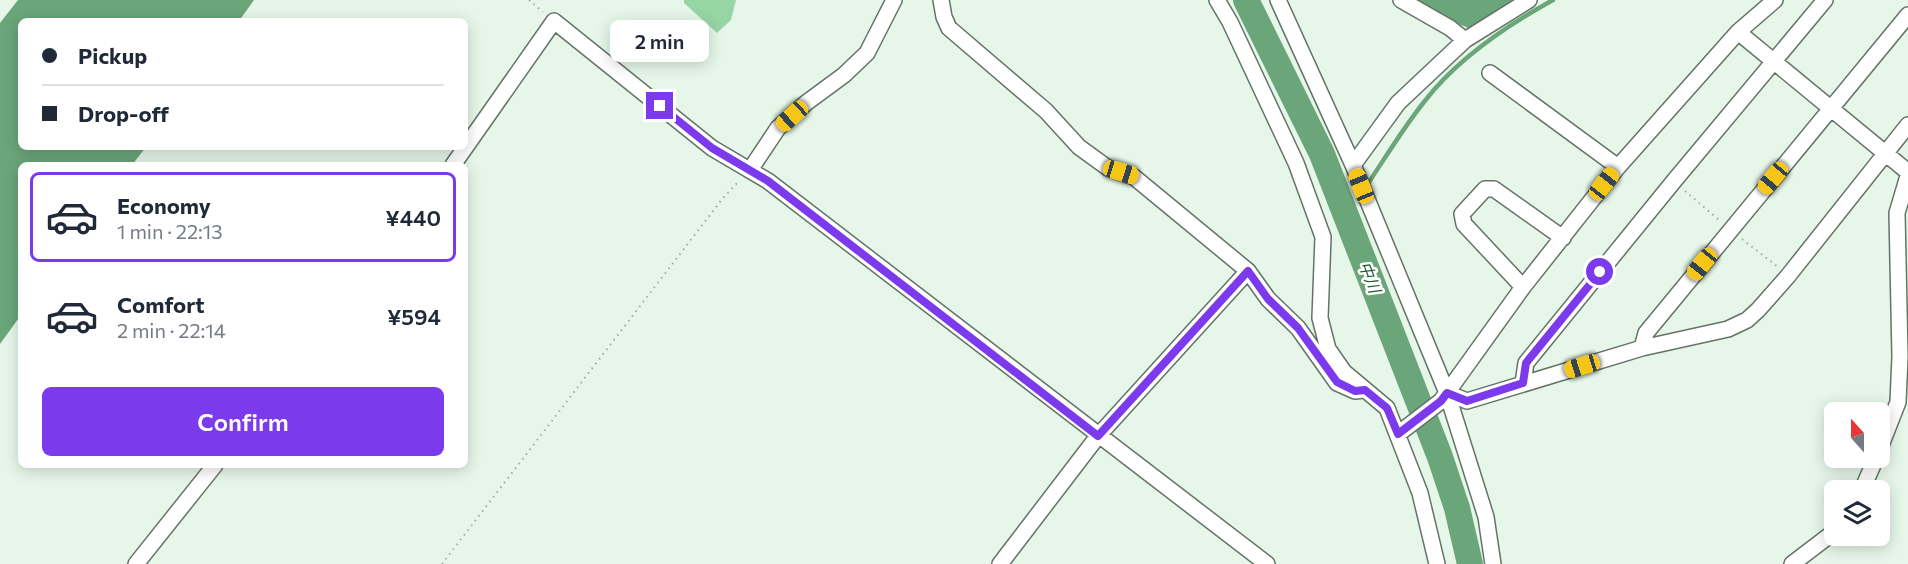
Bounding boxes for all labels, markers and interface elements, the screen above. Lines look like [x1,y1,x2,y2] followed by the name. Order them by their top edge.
[610,19,710,61] callout: 2 min
[635,29,684,53] text: 2 min
[78,42,147,69] text: Pickup
[646,92,673,119] route end
[773,97,811,135] car
[78,100,169,127] text: Drop-off
[1101,158,1141,186] car
[1755,158,1791,198] car
[1586,164,1622,204] car
[1346,166,1376,206] car
[45,190,99,244] icon: car
[117,192,211,219] text: Economy
[386,204,441,231] text: ¥440
[117,219,223,243] text: 1 min · 22:13
[1684,244,1720,284] car
[1356,258,1386,297] water label: 中川
[1586,258,1613,285] route start
[45,289,99,343] icon: car
[117,291,205,318] text: Comfort
[387,303,441,330] text: ¥594
[117,318,226,342] text: 2 min · 22:14
[1562,352,1602,380] car
[42,387,444,456] button: Confirm
[1824,402,1890,468] north arrow
[1824,402,1890,546] map controls
[1824,480,1890,546] button: layers

